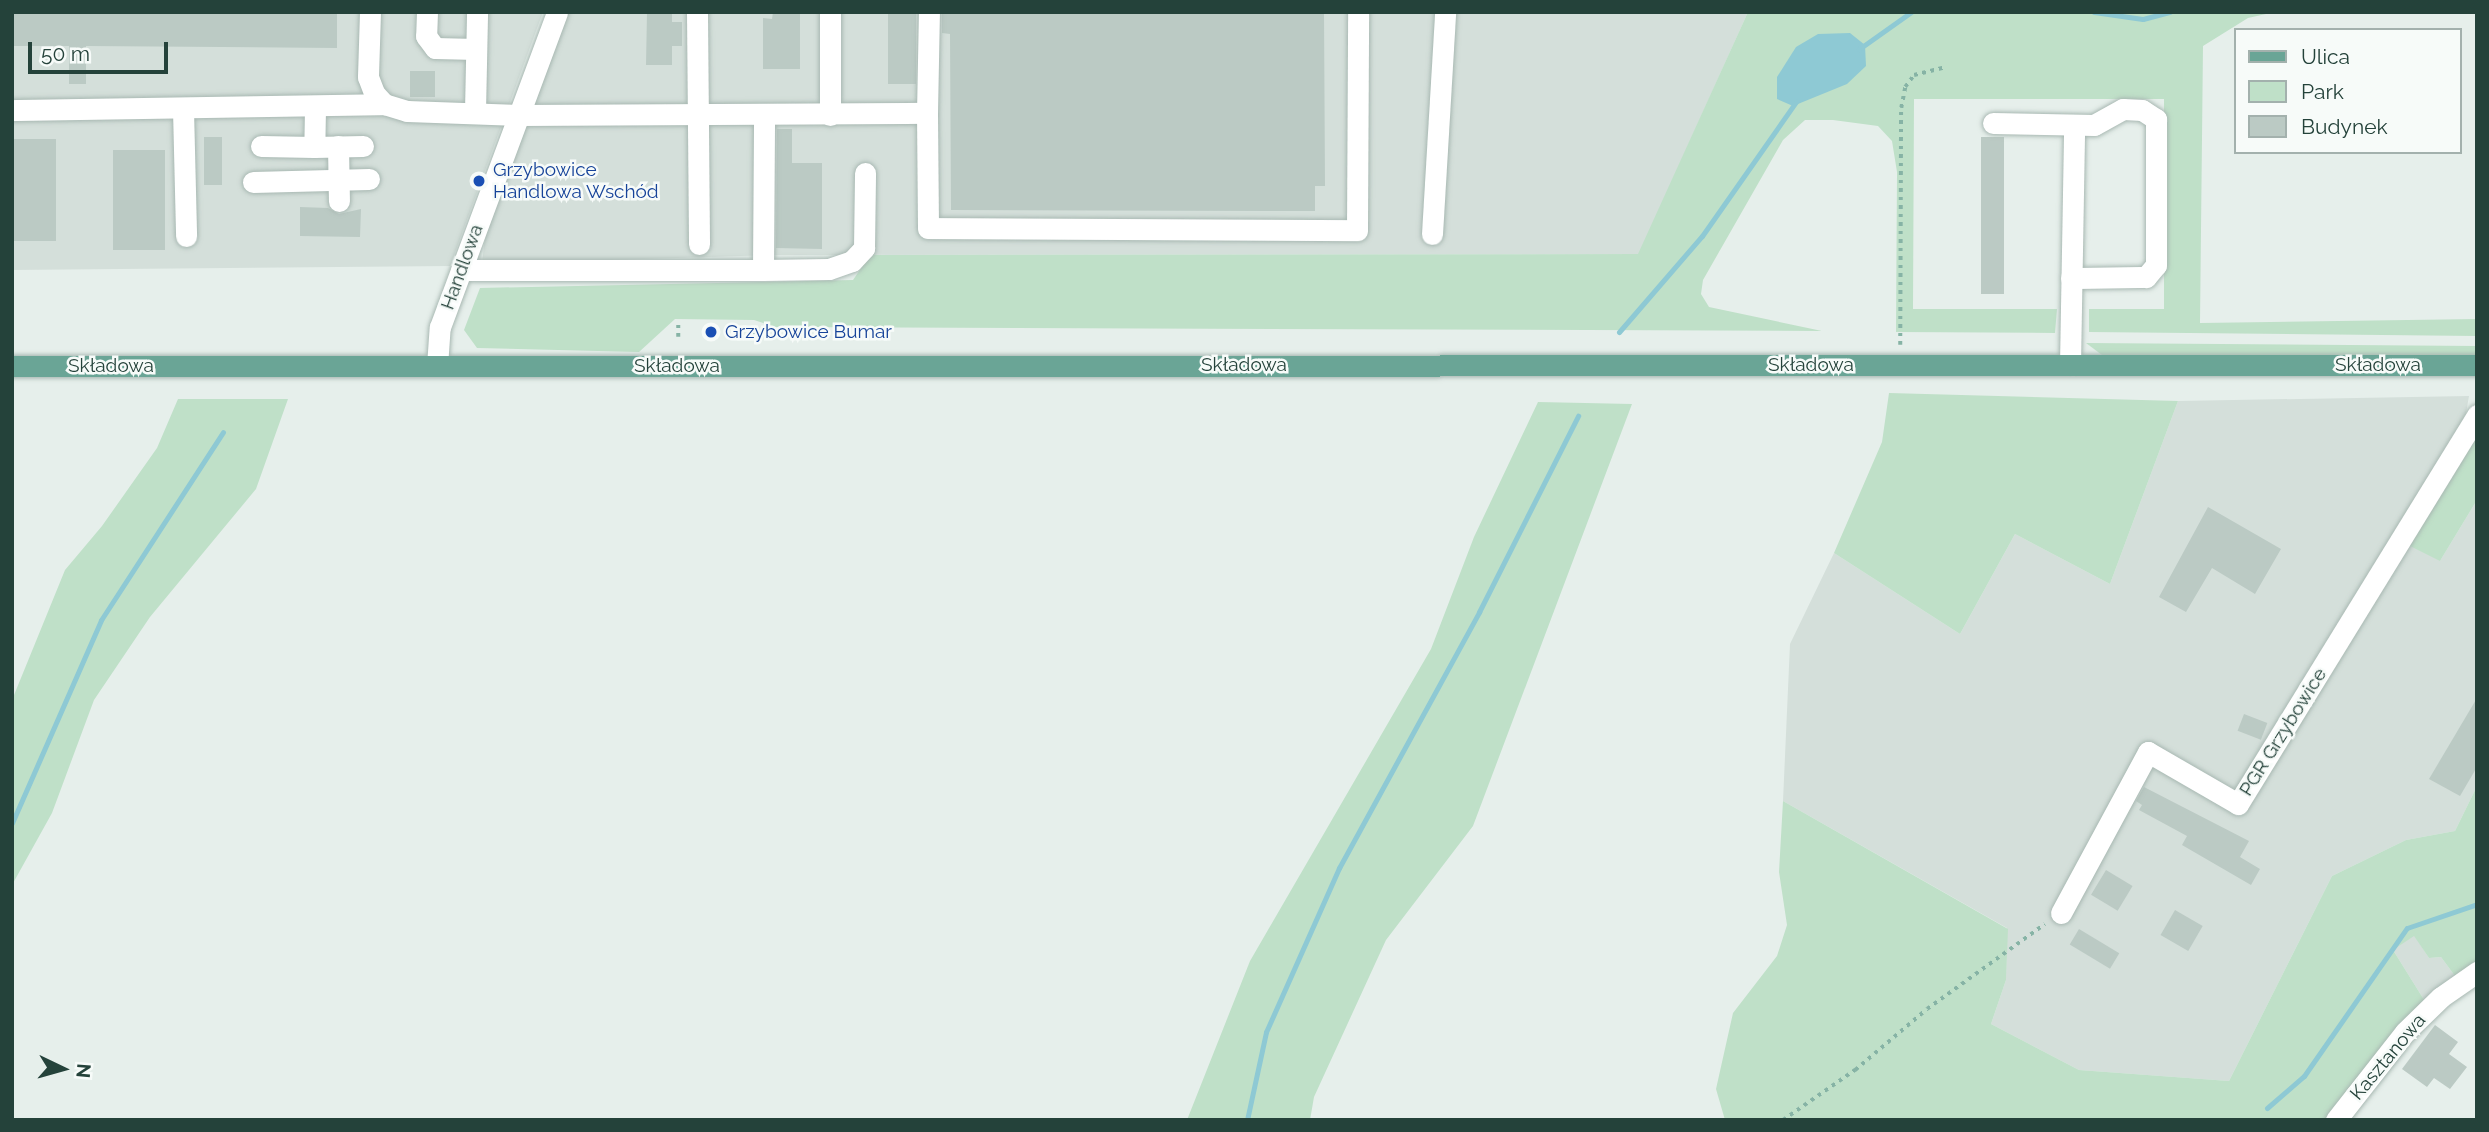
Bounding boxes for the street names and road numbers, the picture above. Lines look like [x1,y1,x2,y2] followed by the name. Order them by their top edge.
[436,221,488,313] street label: Handlowa
[1201,354,1287,376] street label: Składowa
[1768,354,1854,376] street label: Składowa
[2335,354,2421,376] street label: Składowa
[68,355,154,377] street label: Składowa
[634,355,720,377] street label: Składowa
[2235,664,2331,800] street label: PGR Grzybowice
[2345,1009,2431,1105] street label: Kasztanowa

